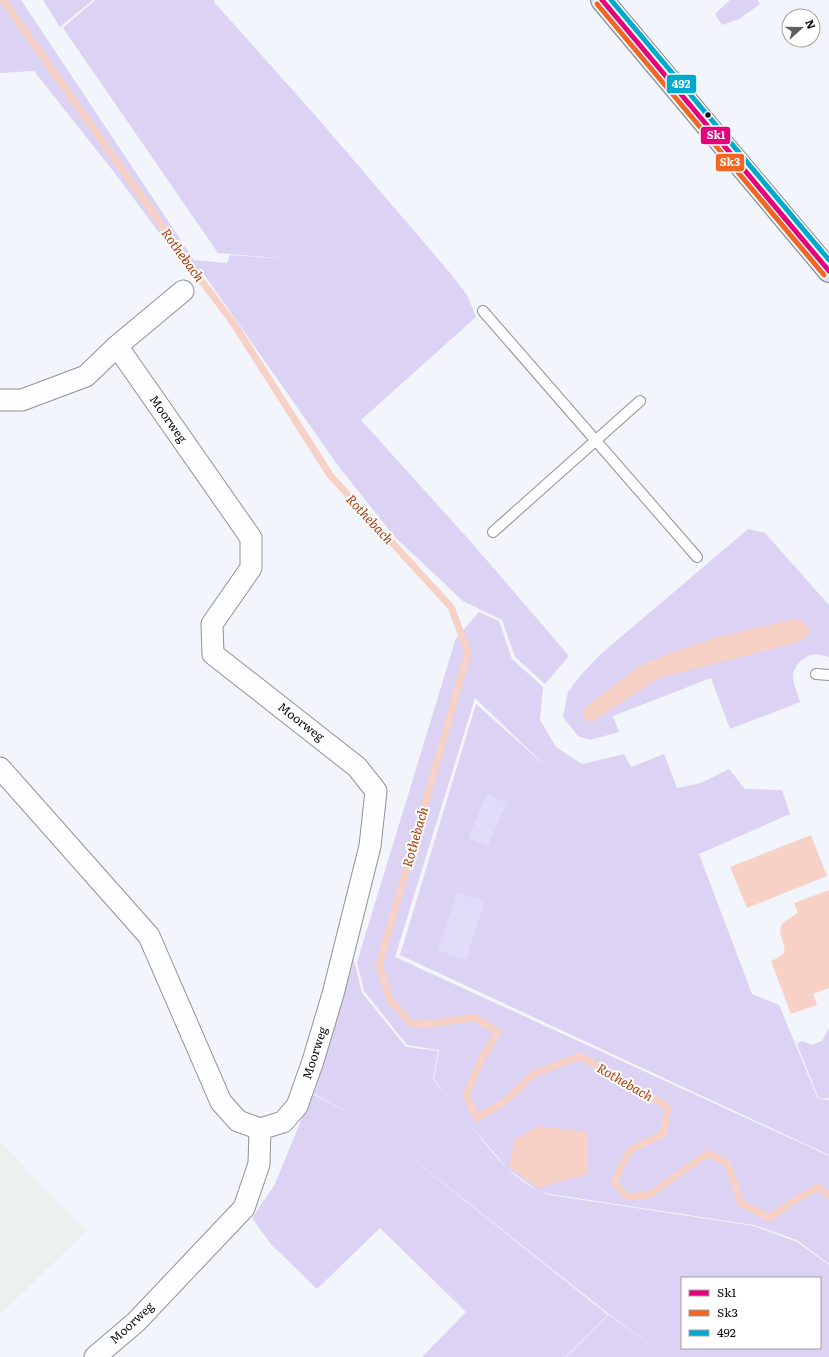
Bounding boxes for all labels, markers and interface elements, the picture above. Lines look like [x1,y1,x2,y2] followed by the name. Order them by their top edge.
[781,8,821,48] north arrow
[802,17,820,31] text: N
[666,74,697,94] line badge: 492
[672,75,690,91] text: 492
[703,110,713,120] unlabelled marker
[700,126,731,145] line badge: Sk1
[707,126,726,142] text: Sk1
[715,153,745,172] line badge: Sk3
[720,153,740,169] text: Sk3
[157,224,210,286] water label: Rothebach
[146,391,192,446] street label: Moorweg
[342,490,399,548] water label: Rothebach
[275,697,329,745] street label: Moorweg
[397,804,432,869] water label: Rothebach
[297,1024,331,1081] street label: Moorweg
[594,1058,657,1105] water label: Rothebach
[681,1277,821,1349] legend
[717,1283,736,1301] text: Sk1
[105,1297,158,1347] street label: Moorweg
[717,1303,738,1321] text: Sk3
[717,1323,736,1341] text: 492

